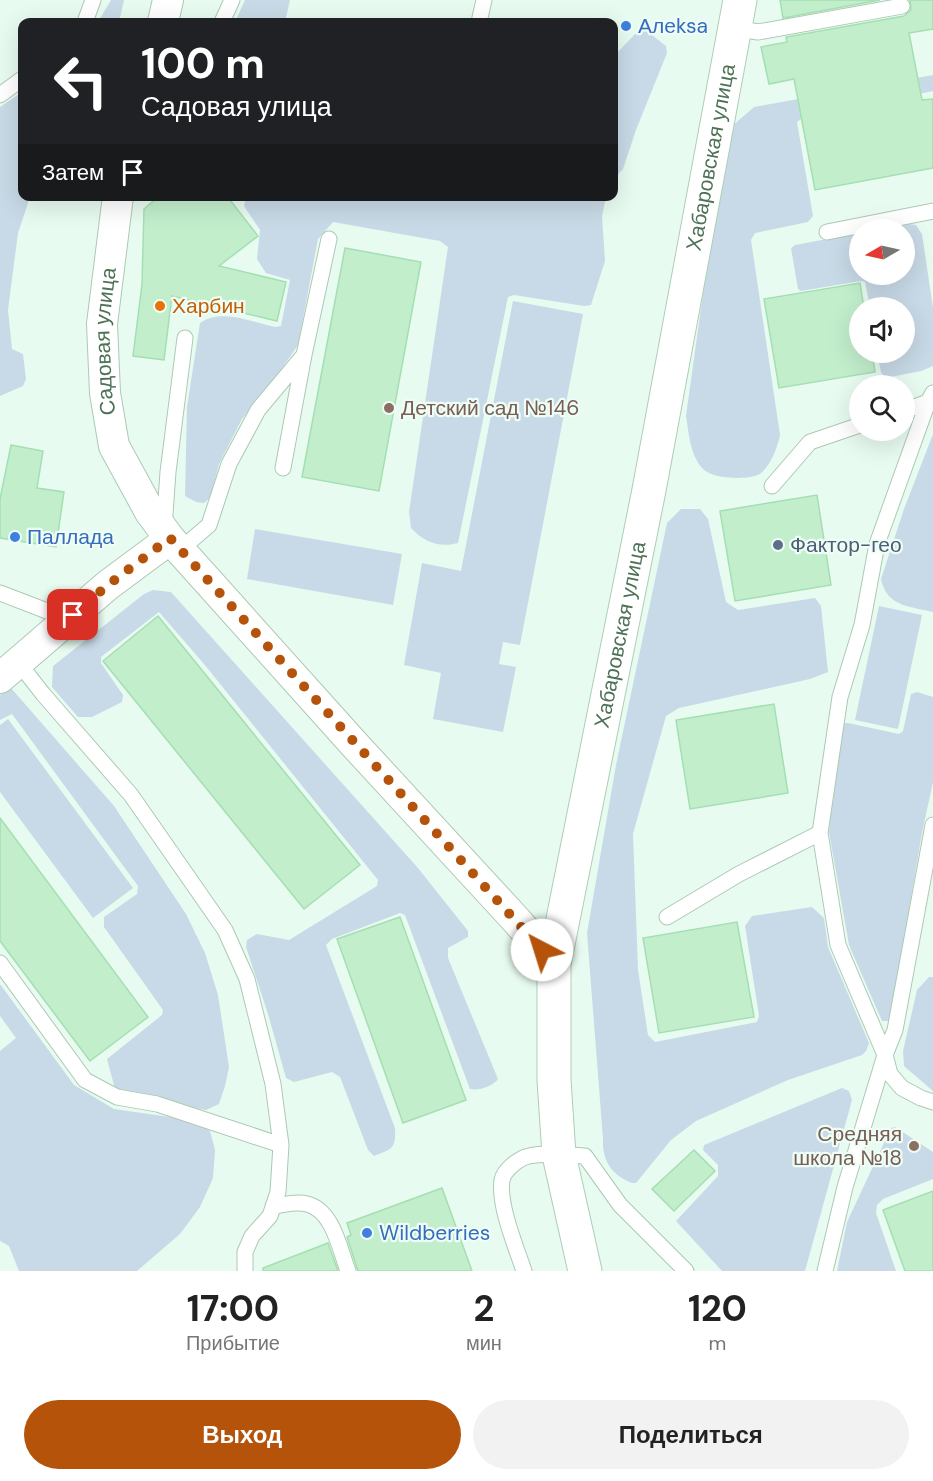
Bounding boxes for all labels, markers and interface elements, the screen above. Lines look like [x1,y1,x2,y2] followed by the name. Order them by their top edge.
[638,12,708,40] place label: Алеksa
[619,19,633,33] marker: Алеksa
[141,36,265,91] text: 100 m
[42,42,120,120] icon: left
[680,61,742,253] street label: Хабаровская улица
[141,89,332,124] text: Садовая улица
[116,156,149,189] icon: arrive
[42,158,104,187] text: Затем
[849,219,915,285] north arrow
[849,219,915,441] map controls
[88,266,123,417] street label: Садовая улица
[172,292,245,320] place label: Харбин
[849,297,915,363] button: sound
[153,299,167,313] marker: Харбин
[849,375,915,441] button: search
[401,394,579,422] place label: Детский сад №146
[382,401,396,415] marker: Детский сад №146
[27,523,114,551] place label: Паллада
[8,530,22,544] marker: Паллада
[790,531,902,559] place label: Фактор-гео
[588,538,652,730] street label: Хабаровская улица
[771,538,785,552] marker: Фактор-гео
[47,589,98,640] pin
[56,598,89,631] icon: arrive
[510,918,574,982] position arrow
[793,1120,902,1172] place label: Средняя школа №18
[907,1139,921,1153] marker: Средняя школа №18
[379,1219,490,1247] place label: Wildberries
[360,1226,374,1240] marker: Wildberries
[187,1285,279,1332] text: 17:00
[474,1285,494,1332] text: 2
[688,1285,747,1332] text: 120
[186,1330,280,1356] text: Прибытие
[466,1330,502,1356] text: мин
[709,1330,726,1356] text: m
[24,1400,461,1469] button: Выход
[473,1400,909,1469] button: Поделиться

